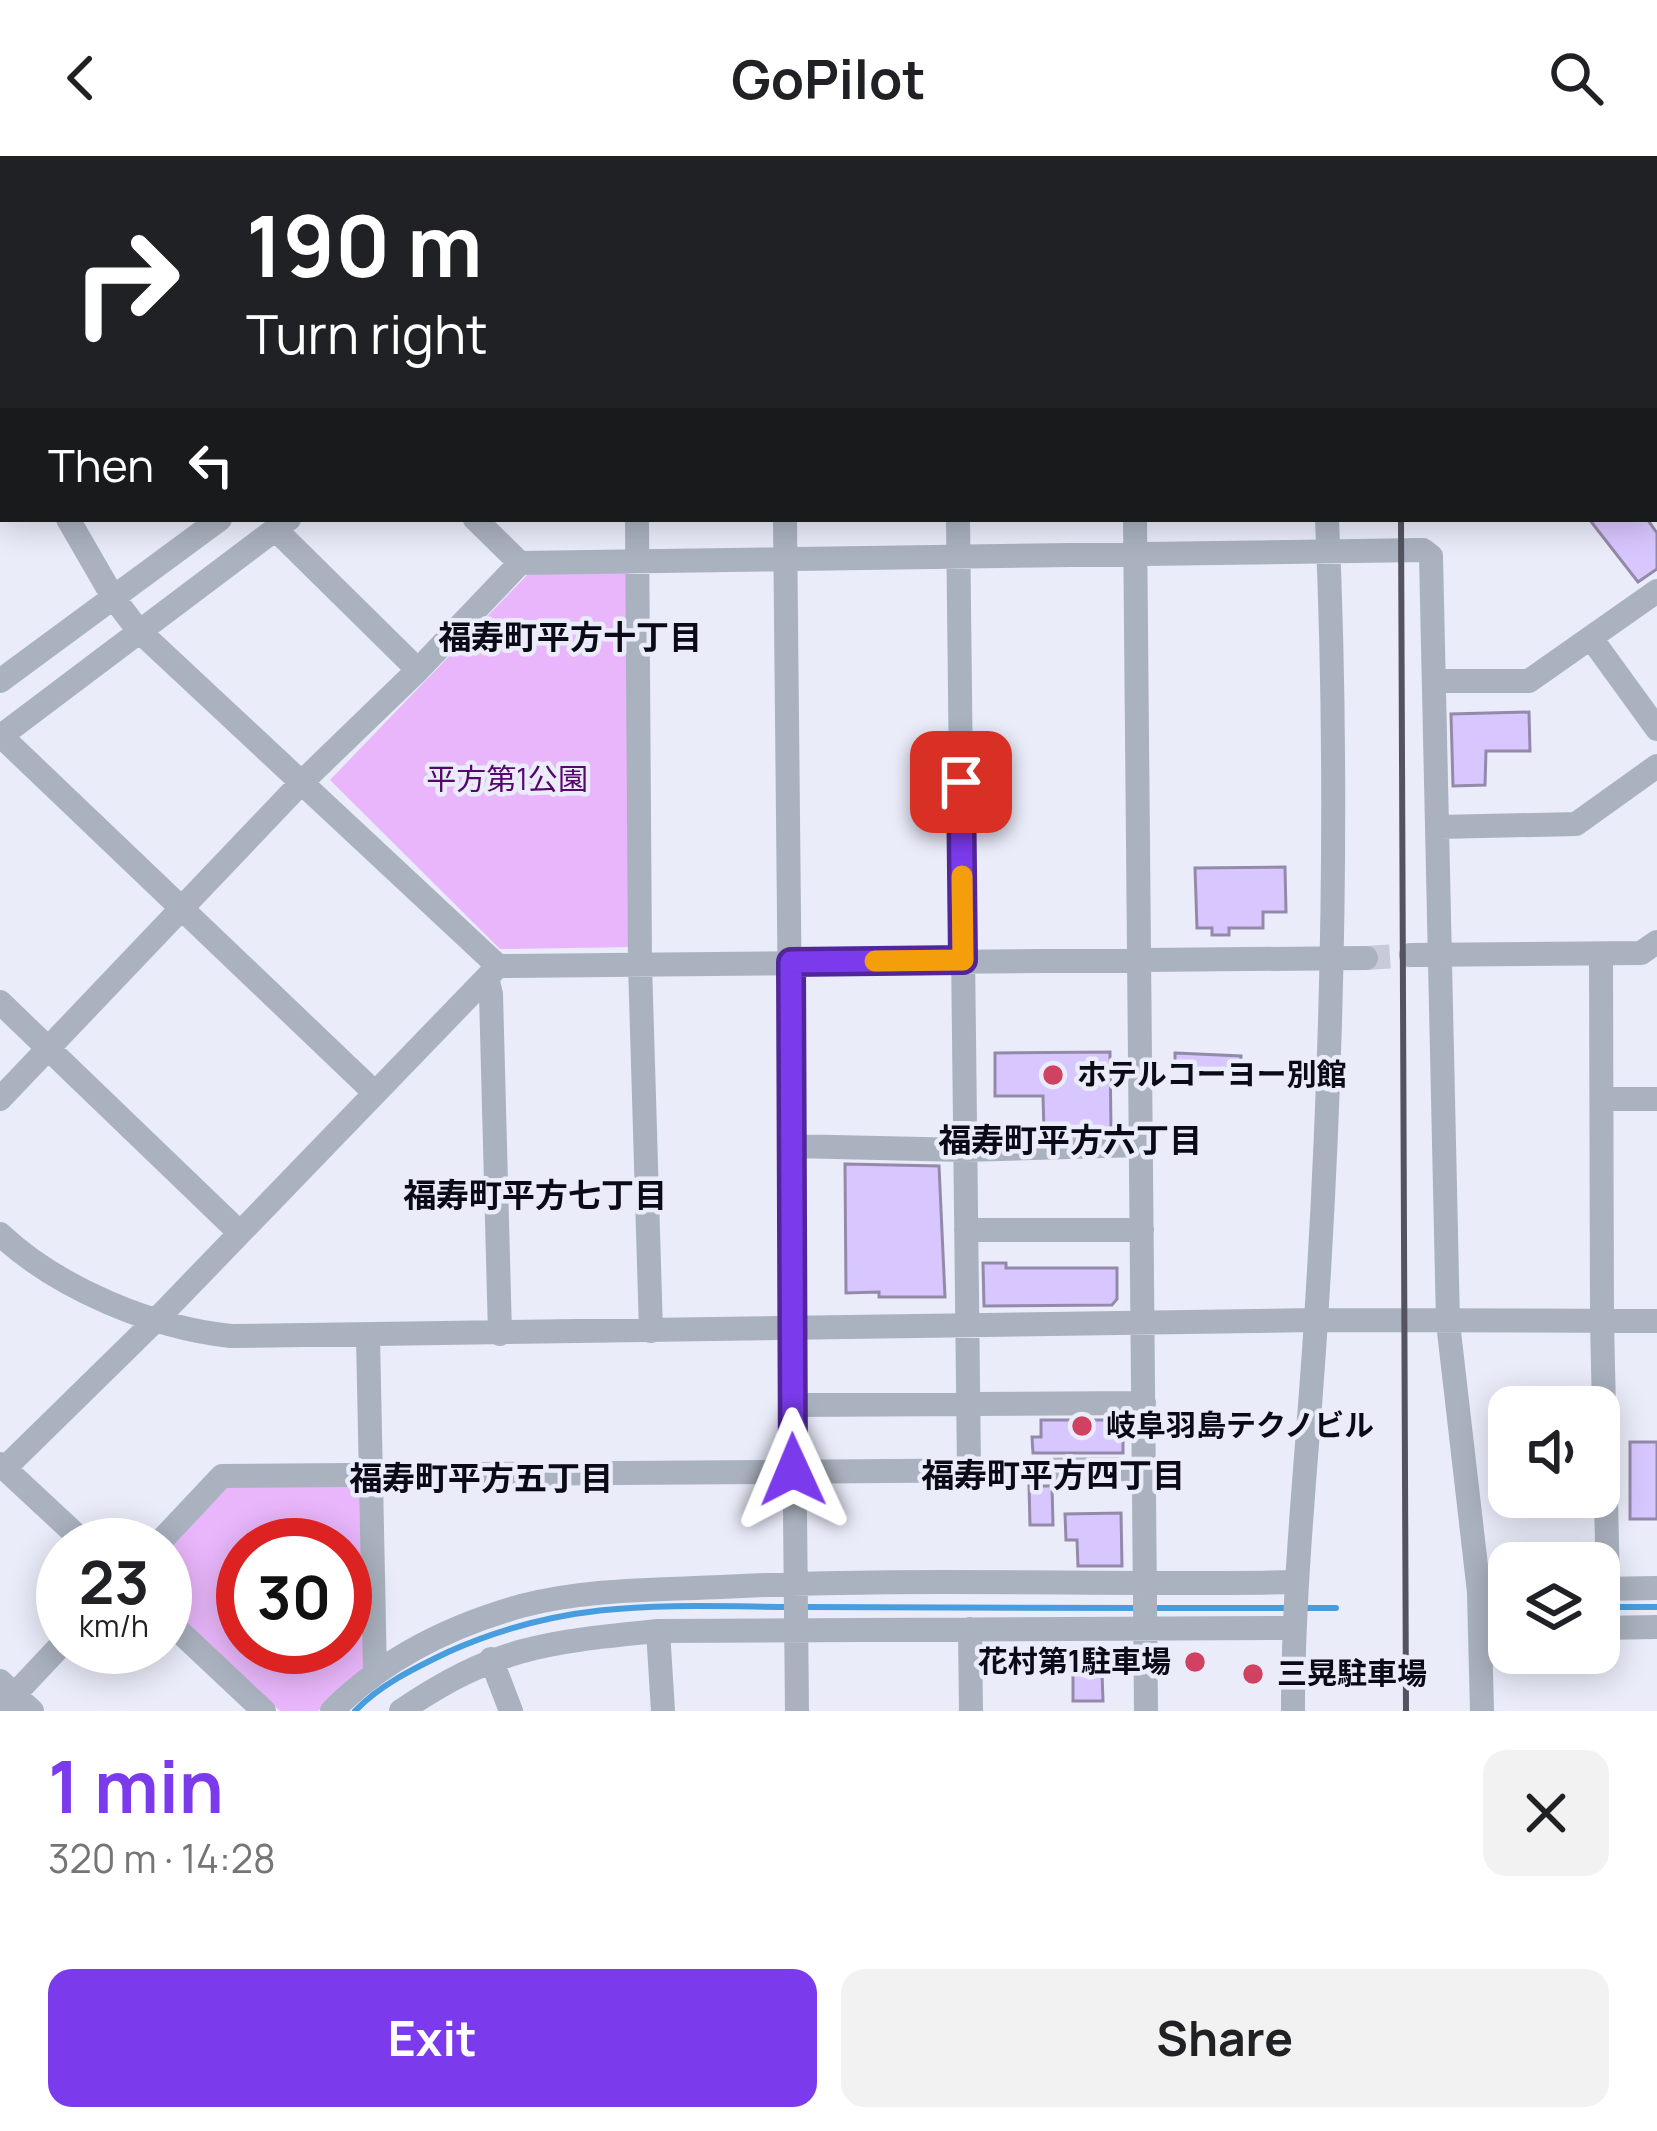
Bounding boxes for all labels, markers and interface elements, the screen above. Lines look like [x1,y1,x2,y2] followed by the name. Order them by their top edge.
[731,41,926,115] text: GoPilot
[48,45,114,111] icon: back
[1543,45,1609,111] icon: search
[246,187,483,302] text: 190 m
[48,204,204,360] icon: right
[246,296,488,370] text: Turn right
[178,432,244,498] icon: left
[48,434,154,496] text: Then
[438,614,702,659] district label: 福寿町平方十丁目
[910,731,1012,833] pin
[928,749,994,815] icon: arrive
[426,758,588,799] park label: 平方第1公園
[1077,1053,1346,1094] place label: ホテルコーヨー別館
[1040,1062,1066,1088] marker: ホテルコーヨー別館
[938,1117,1202,1162] district label: 福寿町平方六丁目
[403,1172,667,1217] district label: 福寿町平方七丁目
[1488,1386,1620,1674] map controls
[1488,1386,1620,1518] button: sound
[1106,1404,1374,1445] place label: 岐阜羽島テクノビル
[730,1407,856,1533] position arrow
[1069,1413,1095,1439] marker: 岐阜羽島テクノビル
[921,1452,1185,1497] district label: 福寿町平方四丁目
[349,1455,613,1500] district label: 福寿町平方五丁目
[216,1518,372,1674] speed limit sign: 30
[79,1540,149,1622] text: 23
[1488,1542,1620,1674] button: layers
[79,1605,149,1646] text: km/h
[978,1640,1171,1681] place label: 花村第1駐車場
[1182,1649,1208,1675] marker: 花村第1駐車場
[1277,1652,1427,1693] place label: 三晃駐車場
[1240,1661,1266,1687] marker: 三晃駐車場
[48,1736,224,1835] text: 1 min
[1483,1750,1609,1876] button: close
[48,1831,276,1885] text: 320 m · 14:28
[48,1969,817,2107] button: Exit
[841,1969,1609,2107] button: Share

